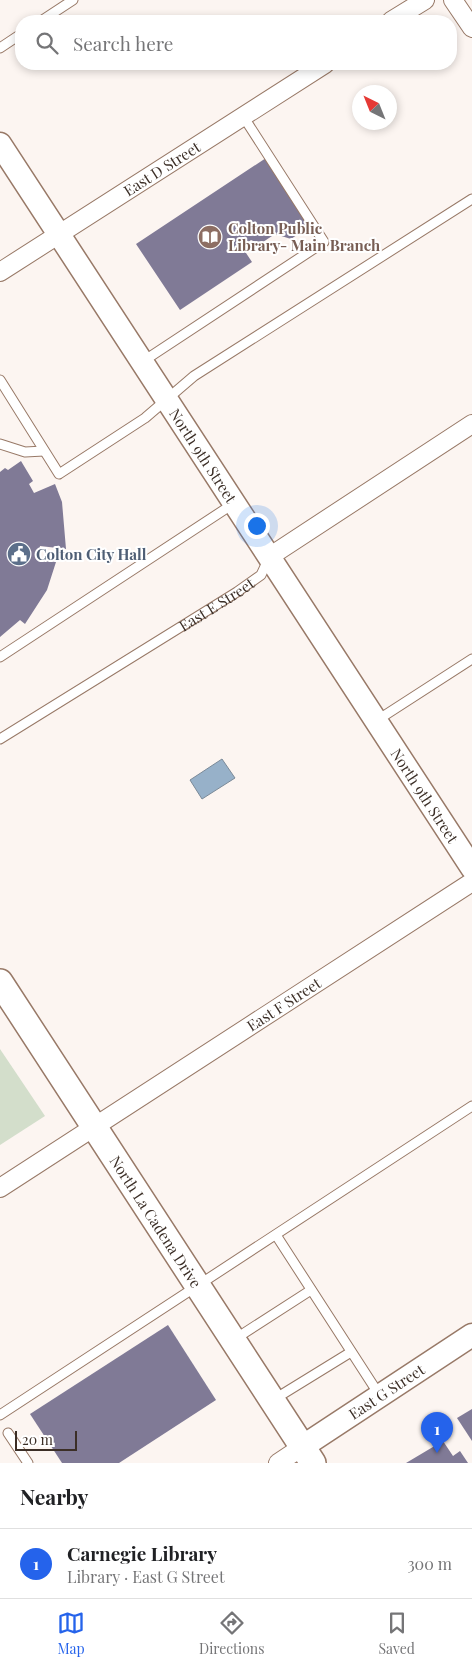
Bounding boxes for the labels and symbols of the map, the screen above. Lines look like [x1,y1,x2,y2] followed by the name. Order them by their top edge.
[352,85,397,130] north arrow
[120,136,204,200] street label: East D Street
[228,218,380,255] place label: Colton Public Library- Main Branch
[197,224,223,250] library icon: Colton Public Library- Main Branch
[165,405,242,507] street label: North 9th Street
[244,513,270,539] your location
[6,541,32,567] public building icon: Colton City Hall
[36,544,147,564] place label: Colton City Hall
[175,573,259,636] street label: East E Street
[387,745,463,847] street label: North 9th Street
[243,972,325,1035] street label: East F Street
[106,1152,206,1292] street label: North La Cadena Drive
[345,1359,429,1424] street label: East G Street
[421,1412,453,1453] pin: 1
[15,1428,78,1451] scale bar

